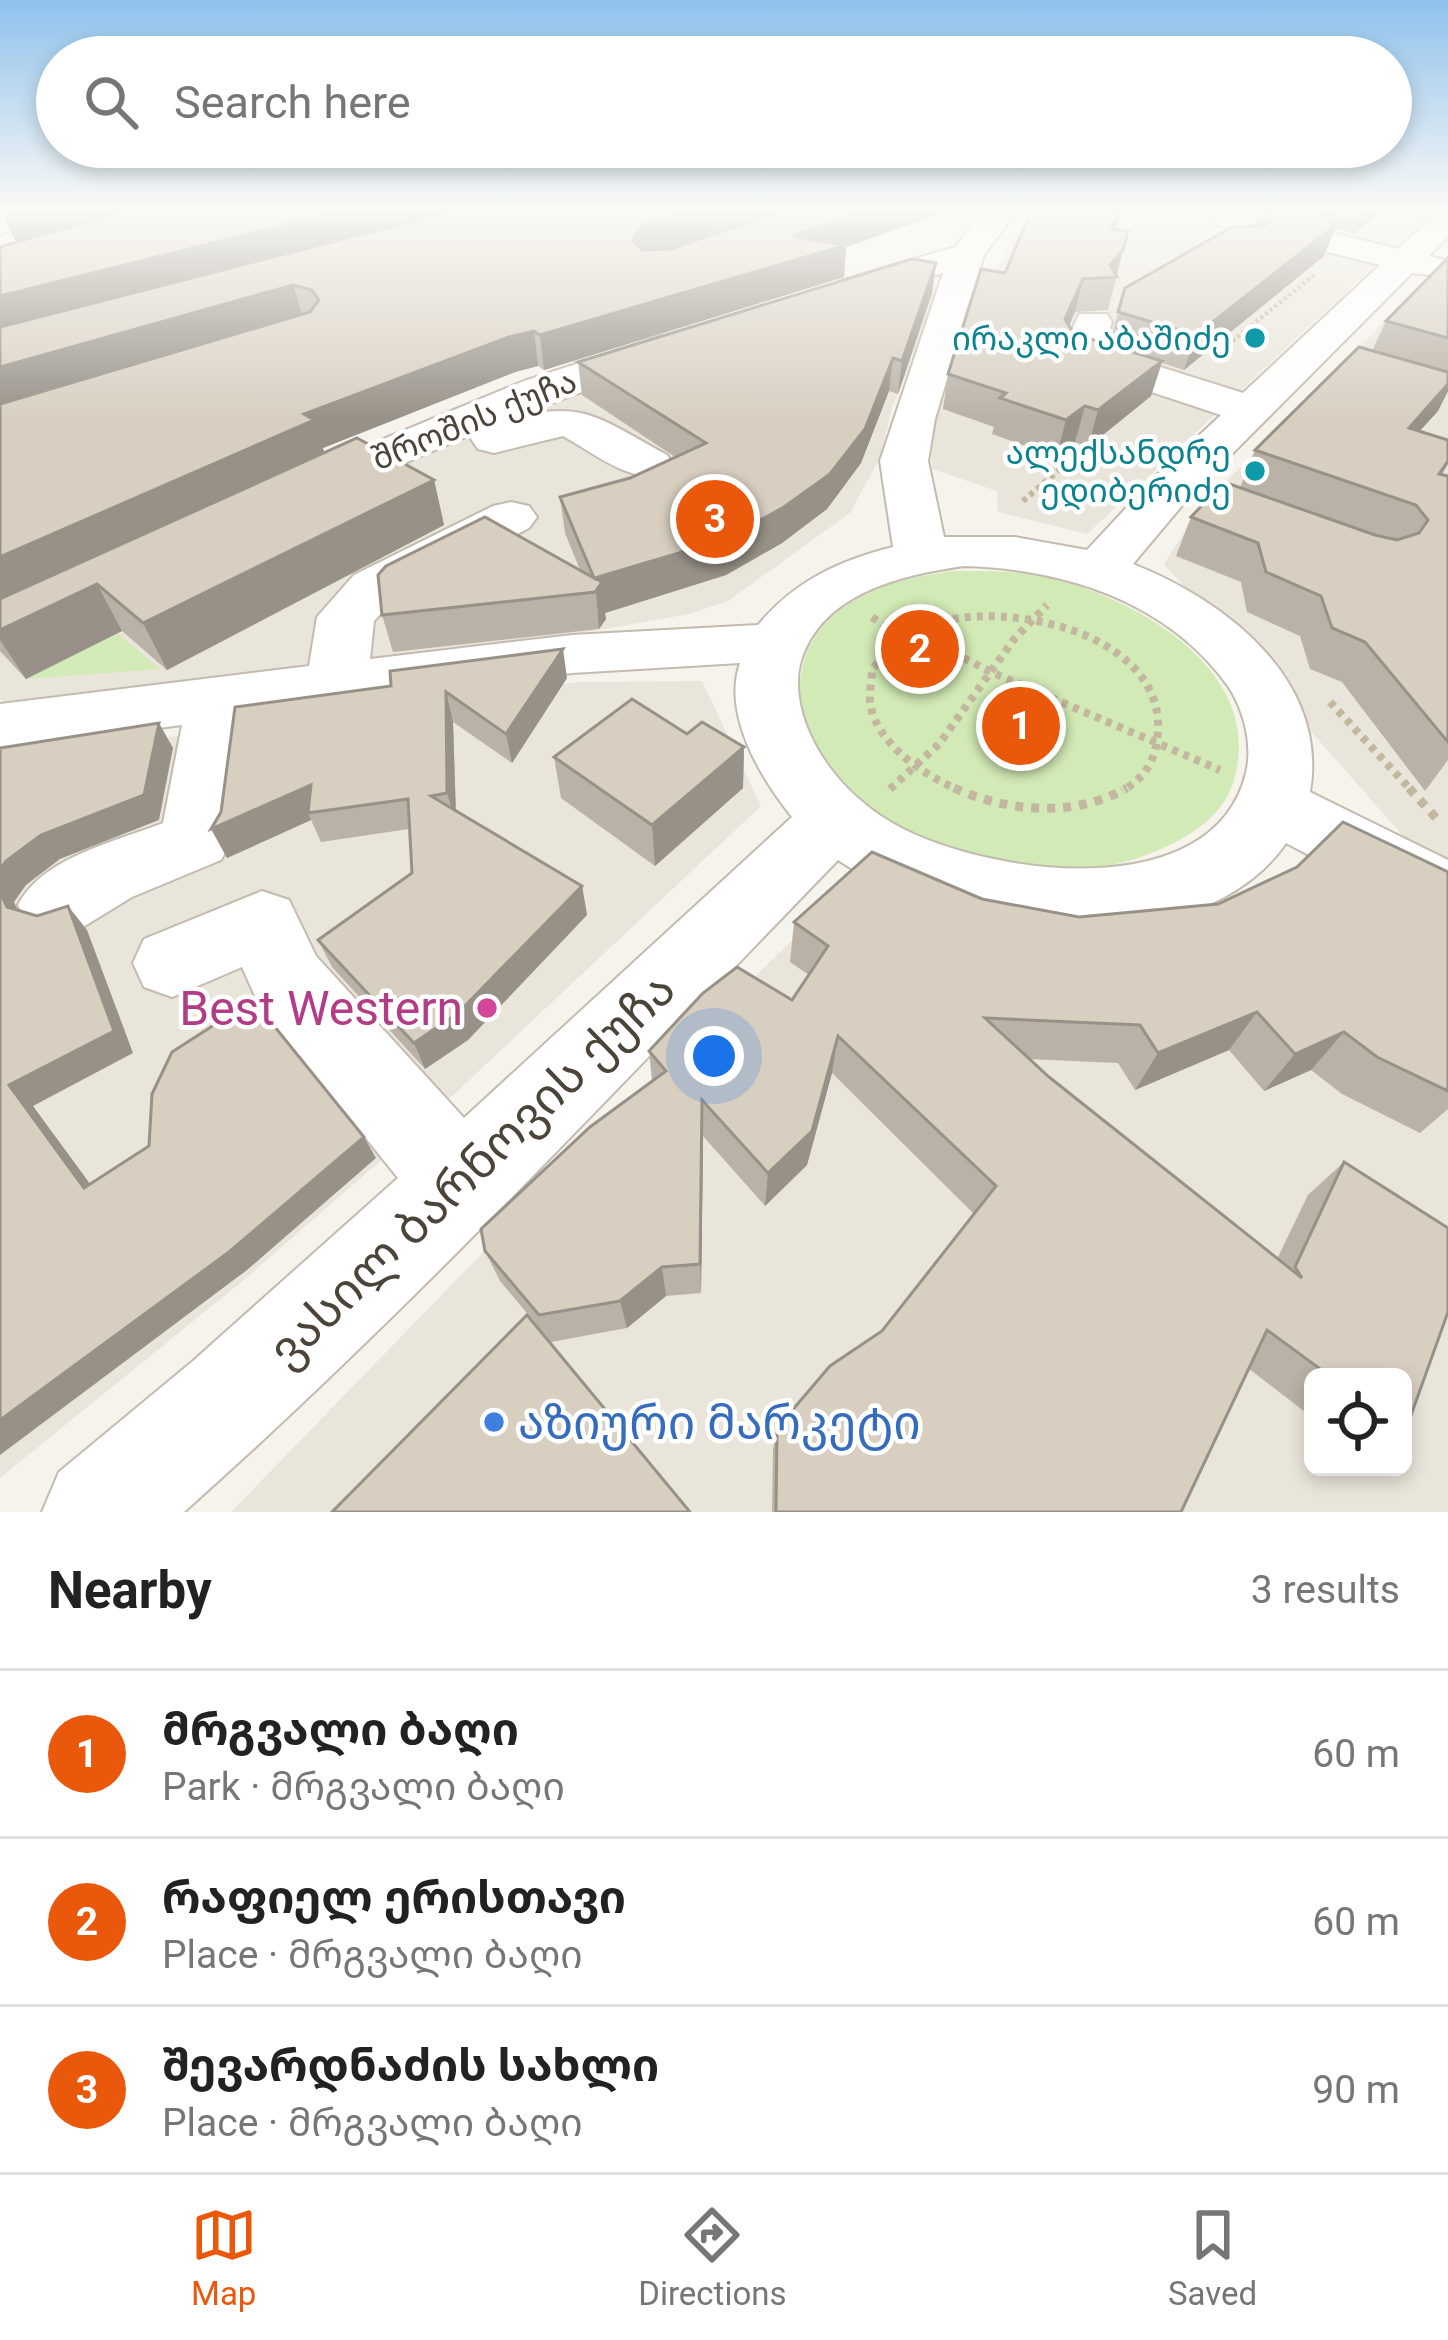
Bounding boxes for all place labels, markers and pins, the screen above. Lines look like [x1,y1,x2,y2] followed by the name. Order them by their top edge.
[952,319,1231,359] place label: ირაკლი აბაშიძე
[1242,325,1268,351] marker: ირაკლი აბაშიძე
[1006,433,1231,511] place label: ალექსანდრე ედიბერიძე
[1242,458,1268,484] marker: ალექსანდრე ედიბერიძე
[676,474,754,564] pin: 3
[881,604,959,694] pin: 2
[982,681,1060,771] pin: 1
[179,980,463,1037] place label: Best Western
[474,995,500,1021] marker: Best Western
[518,1394,921,1451] place label: აზიური მარკეტი
[481,1409,507,1435] marker: აზიური მარკეტი

